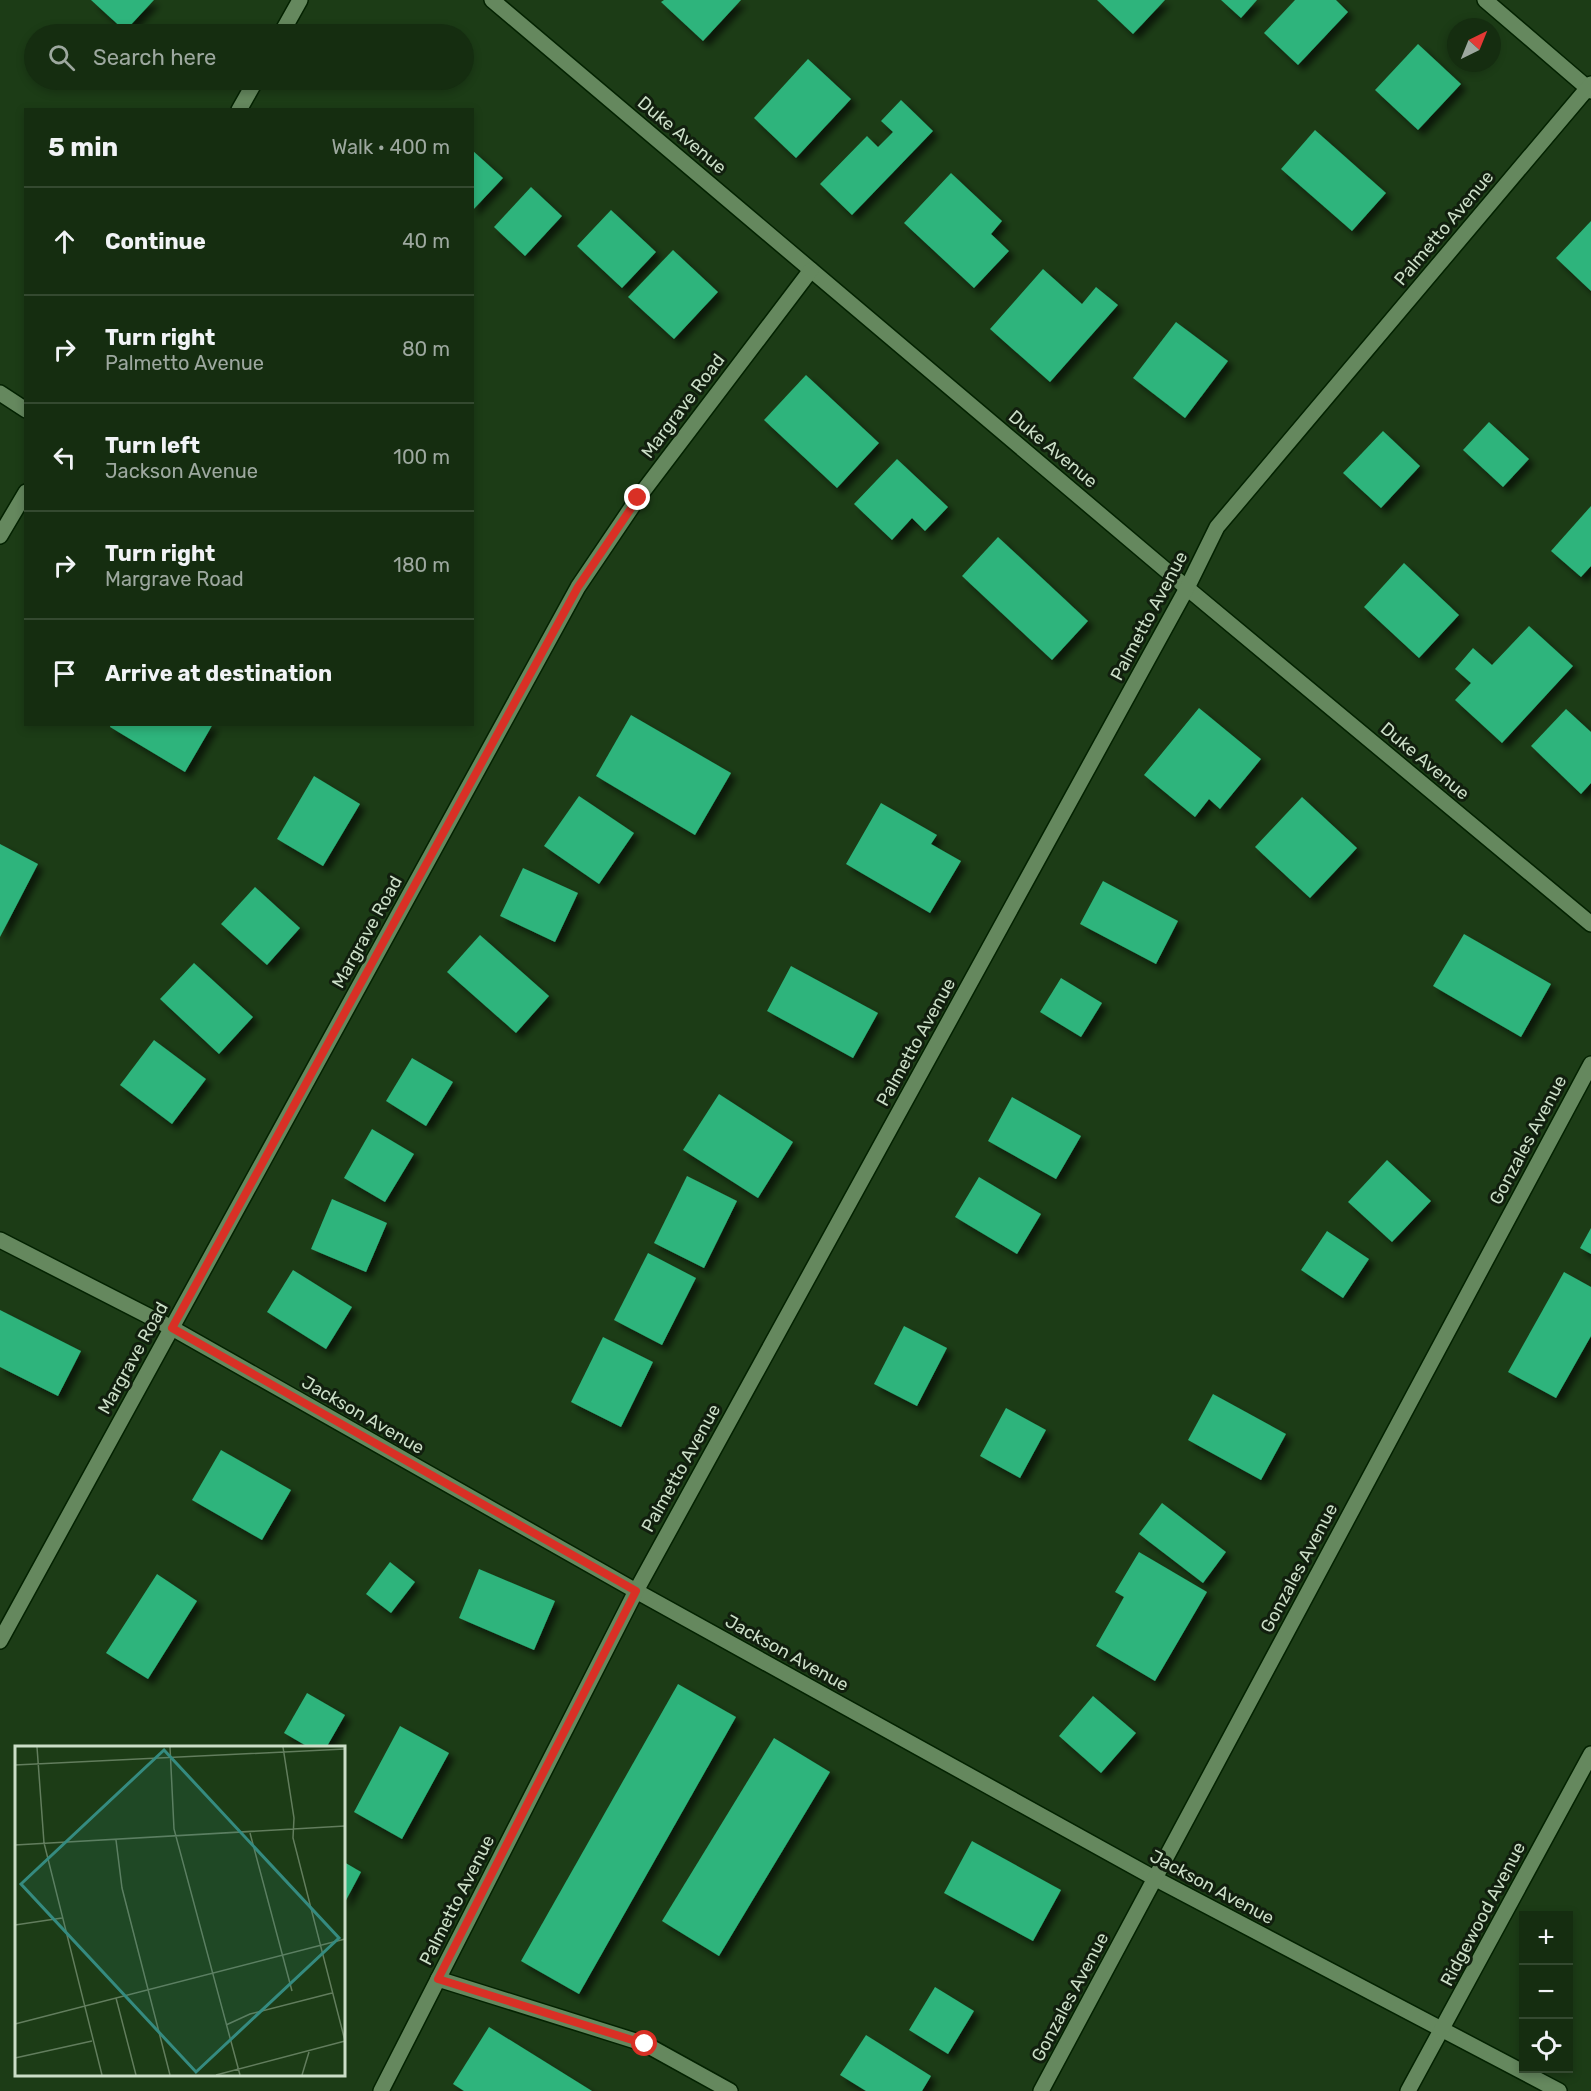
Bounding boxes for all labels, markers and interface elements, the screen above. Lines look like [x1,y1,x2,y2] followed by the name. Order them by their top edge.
[1447,18,1501,72] north arrow
[24,24,474,90] search box
[45,41,78,74] icon: search
[93,44,216,71] text: Search here
[633,91,731,179] street label: Duke Avenue
[48,132,118,163] text: 5 min
[331,135,450,159] text: Walk · 400 m
[1390,166,1498,290] street label: Palmetto Avenue
[48,225,81,258] icon: ahead
[105,228,206,255] text: Continue
[402,229,450,253] text: 40 m
[105,324,215,351] text: Turn right
[48,333,81,366] icon: right
[402,337,450,361] text: 80 m
[637,350,729,462] street label: Margrave Road
[105,351,264,375] text: Palmetto Avenue
[1004,405,1102,493] street label: Duke Avenue
[105,432,200,459] text: Turn left
[48,441,81,474] icon: left
[393,445,450,469] text: 100 m
[105,459,258,483] text: Jackson Avenue
[624,484,650,510] route end
[105,540,215,567] text: Turn right
[1106,548,1192,684] street label: Palmetto Avenue
[48,549,81,582] icon: right
[393,553,450,577] text: 180 m
[105,567,244,591] text: Margrave Road
[48,657,81,690] icon: arrive
[105,660,332,687] text: Arrive at destination
[1376,717,1474,805] street label: Duke Avenue
[327,872,407,992] street label: Margrave Road
[872,974,960,1110] street label: Palmetto Avenue
[1485,1072,1571,1208] street label: Gonzales Avenue
[93,1298,173,1418] street label: Margrave Road
[298,1371,428,1459] street label: Jackson Avenue
[637,1400,725,1536] street label: Palmetto Avenue
[1256,1500,1342,1636] street label: Gonzales Avenue
[721,1610,853,1696] street label: Jackson Avenue
[15,1746,345,2076] inset map
[415,1831,499,1969] street label: Palmetto Avenue
[1436,1838,1530,1990] street label: Ridgewood Avenue
[1146,1845,1278,1929] street label: Jackson Avenue
[1519,1911,1573,2073] map controls
[1519,1911,1573,1965] button: +
[1027,1929,1113,2065] street label: Gonzales Avenue
[1519,1965,1573,2019] button: −
[1519,2019,1573,2073] button: locate
[631,2030,657,2056] route start

